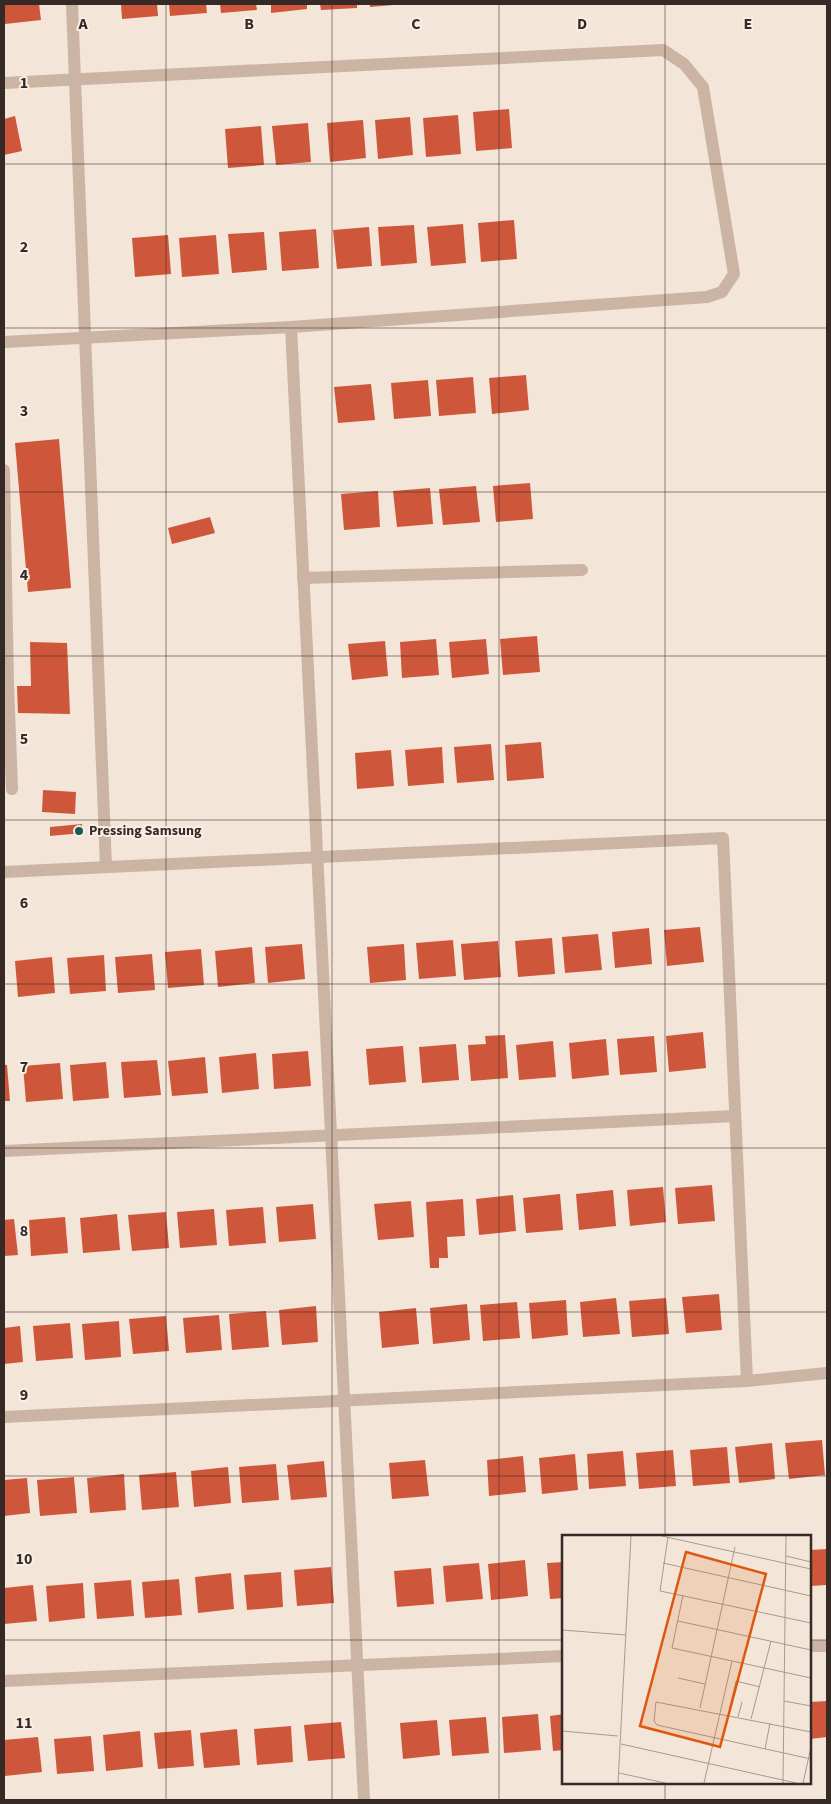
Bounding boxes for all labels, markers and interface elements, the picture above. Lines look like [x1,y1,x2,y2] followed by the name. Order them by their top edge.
[77,13,88,35] text: A
[244,13,254,35] text: B
[411,13,421,35] text: C
[577,13,587,35] text: D
[744,13,752,35] text: E
[20,72,28,94] text: 1
[20,236,28,258] text: 2
[20,400,28,422] text: 3
[20,564,29,586] text: 4
[20,728,28,750] text: 5
[89,821,202,841] place label: Pressing Samsung
[73,825,85,837] marker: Pressing Samsung
[20,892,28,914] text: 6
[20,1056,28,1078] text: 7
[20,1220,28,1242] text: 8
[20,1384,28,1406] text: 9
[562,1535,811,1784] inset map
[16,1548,32,1570] text: 10
[16,1712,32,1734] text: 11

